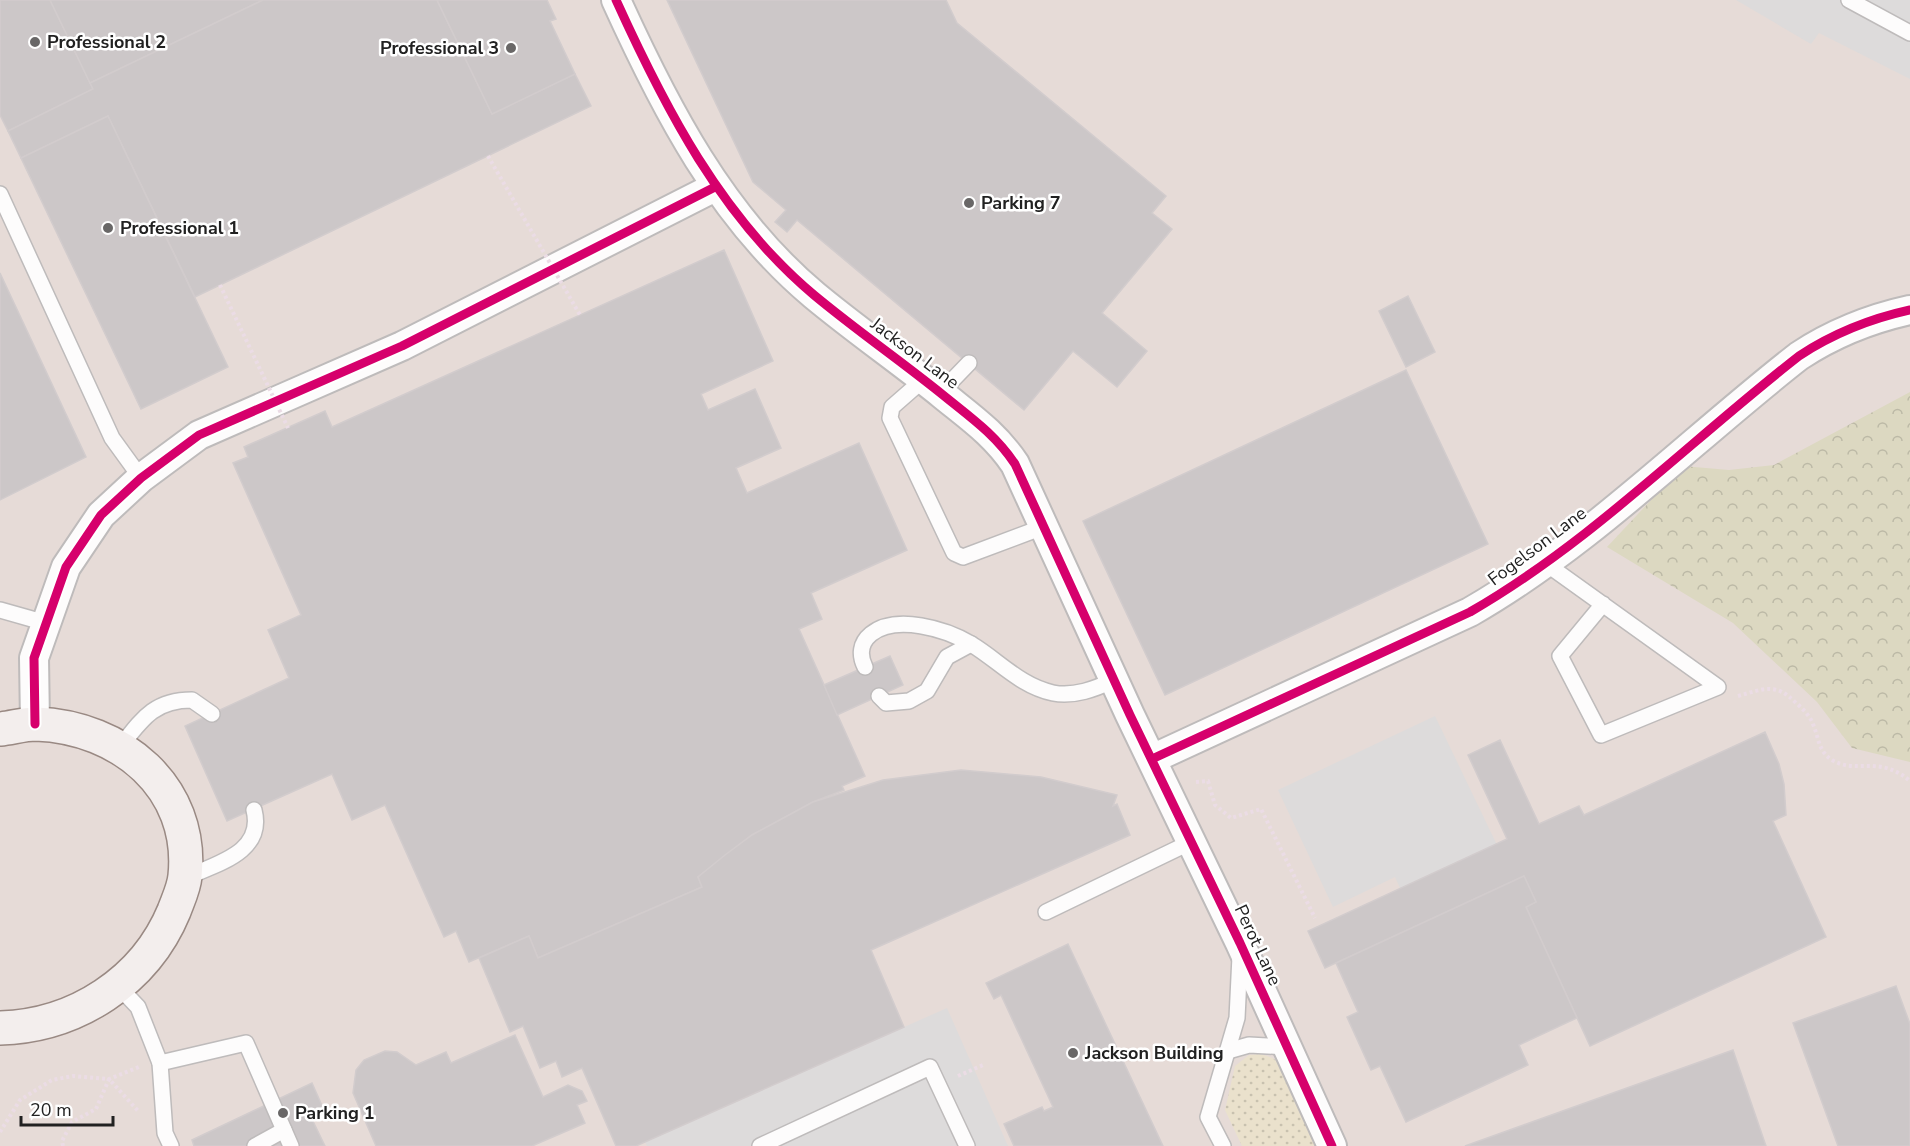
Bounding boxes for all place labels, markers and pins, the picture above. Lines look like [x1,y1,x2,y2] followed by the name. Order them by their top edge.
[47,30,166,54] place label: Professional 2
[28,35,42,49] marker: Professional 2
[380,36,499,60] place label: Professional 3
[504,41,518,55] marker: Professional 3
[981,191,1061,215] place label: Parking 7
[962,196,976,210] marker: Parking 7
[120,216,239,240] place label: Professional 1
[101,221,115,235] marker: Professional 1
[1084,1041,1224,1065] place label: Jackson Building
[1066,1046,1080,1060] marker: Jackson Building
[295,1101,375,1125] place label: Parking 1
[276,1106,290,1120] marker: Parking 1

